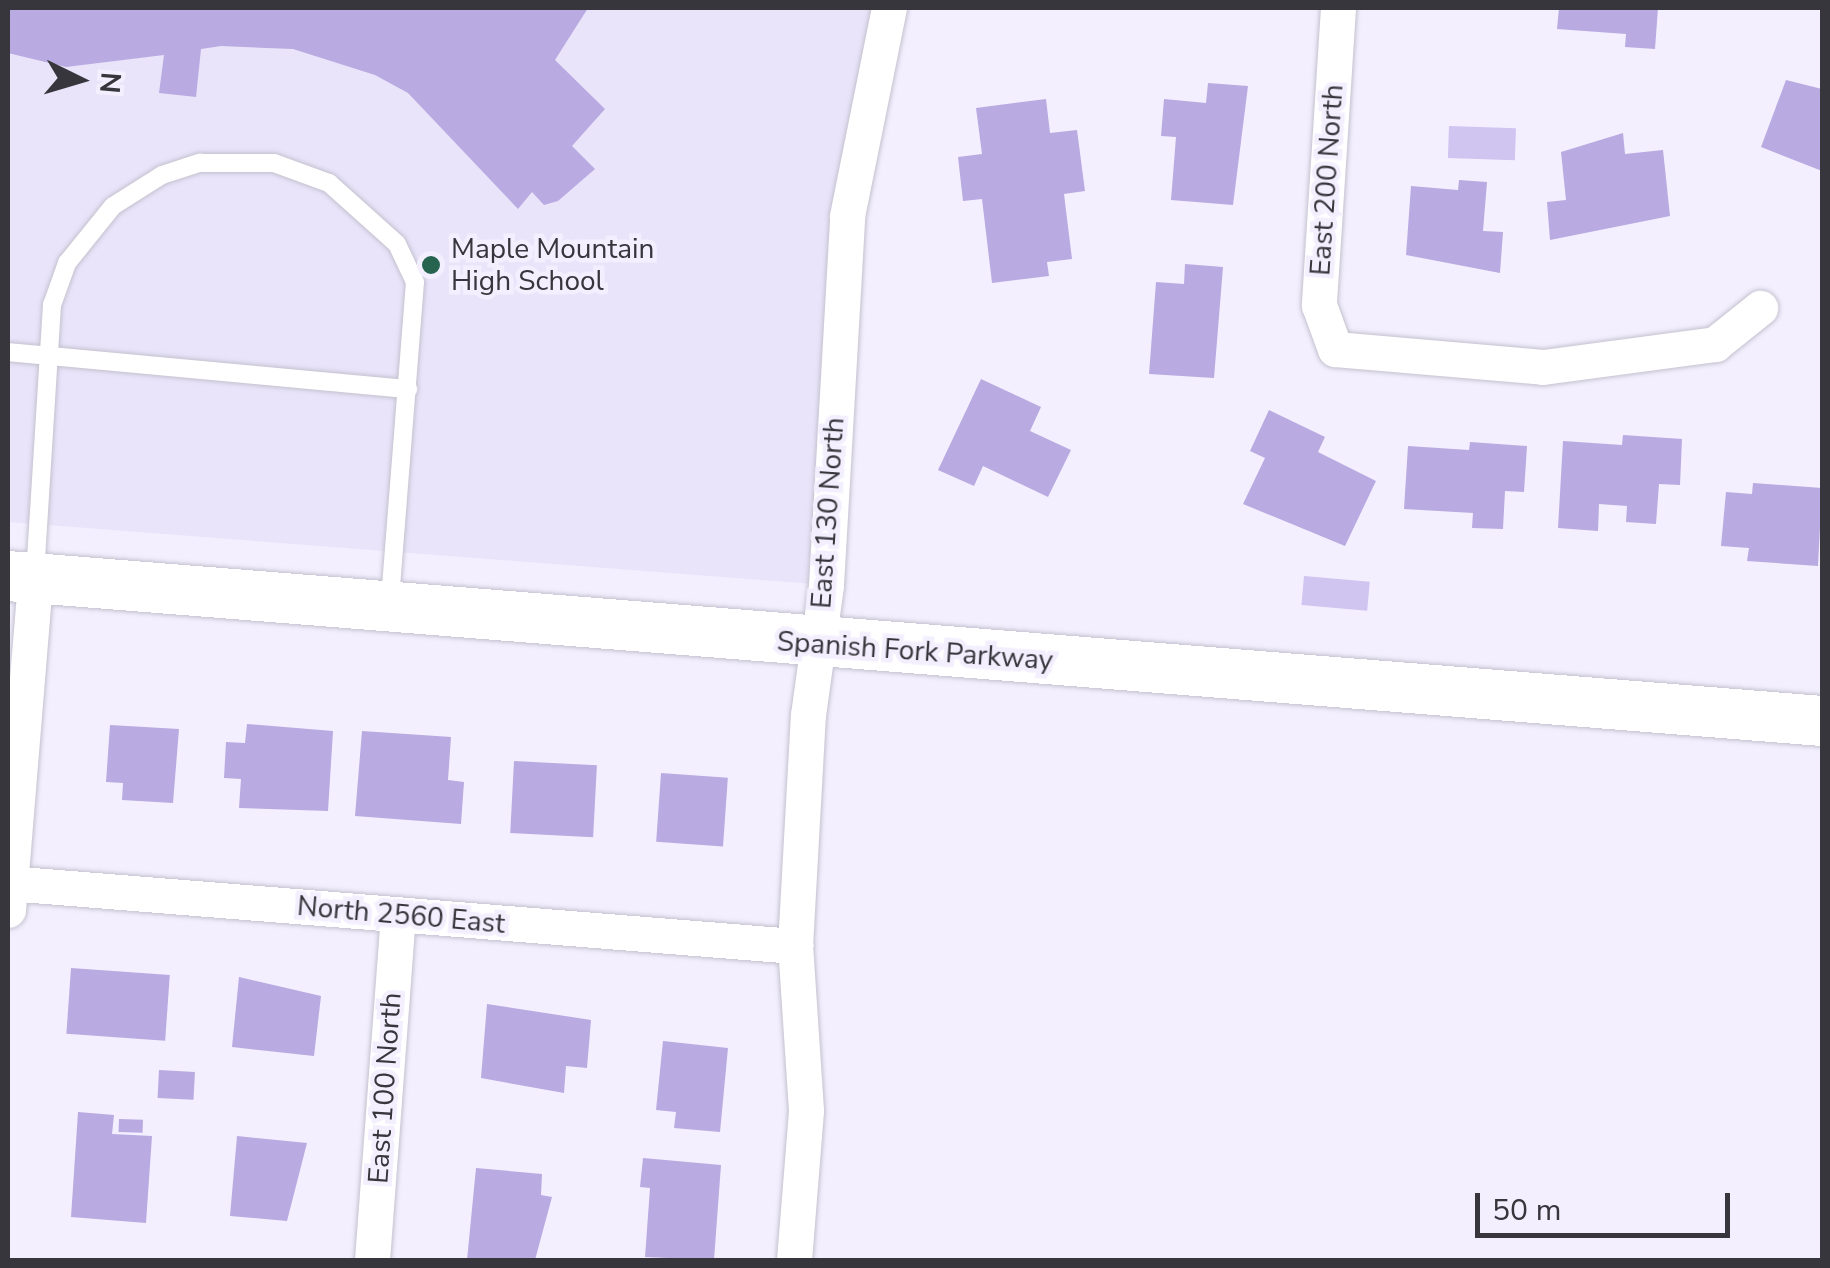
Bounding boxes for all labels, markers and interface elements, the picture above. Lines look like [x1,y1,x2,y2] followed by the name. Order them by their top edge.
[30,30,130,130] north arrow
[90,71,130,95] text: N
[1304,83,1350,277] street label: East 200 North
[451,232,655,298] place label: Maple Mountain High School
[420,254,442,276] marker: Maple Mountain High School
[805,416,851,610] street label: East 130 North
[776,625,1054,677] street label: Spanish Fork Parkway
[296,889,506,941] street label: North 2560 East
[362,991,408,1185] street label: East 100 North
[1480,1173,1735,1235] scale bar
[1492,1190,1561,1231] text: 50 m

